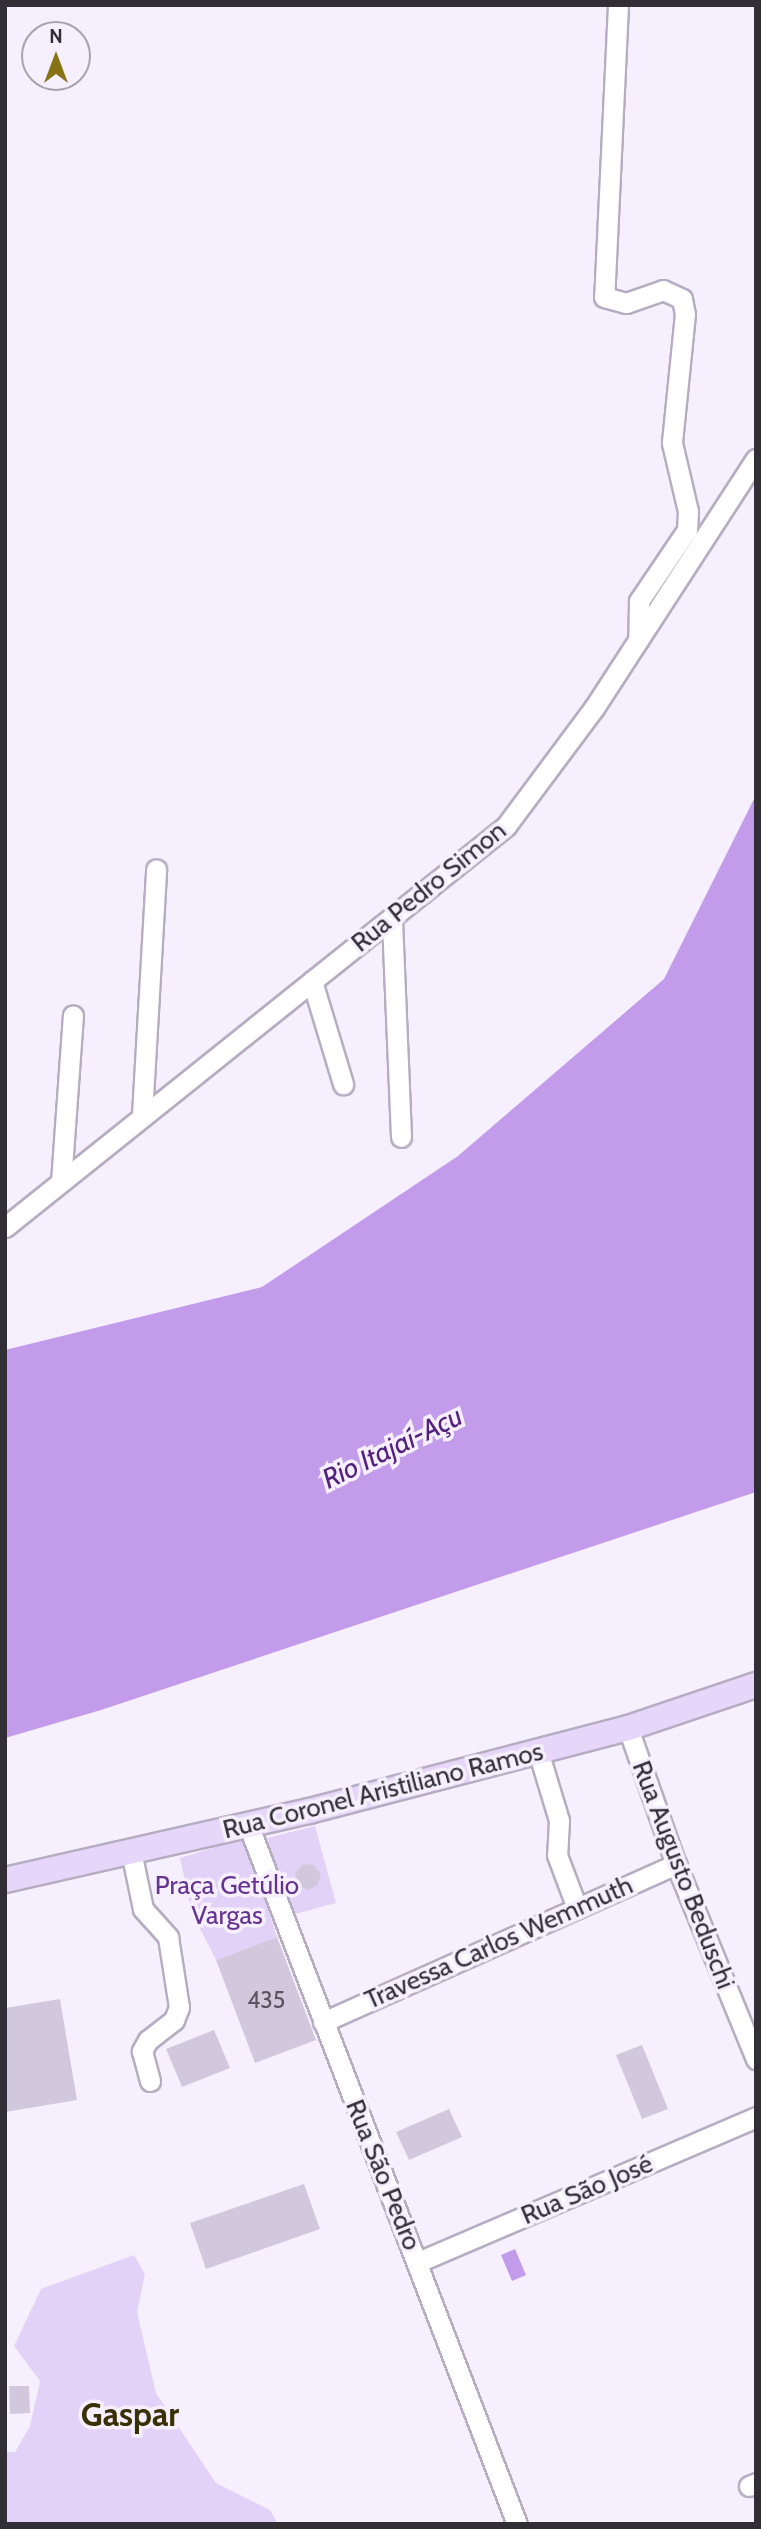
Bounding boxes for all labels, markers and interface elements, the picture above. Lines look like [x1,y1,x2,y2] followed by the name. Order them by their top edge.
[21,21,91,91] north arrow
[49,25,63,48] text: N
[345,815,513,959] street label: Rua Pedro Simon
[317,1399,467,1495] water label: Rio Itajaí-Açu
[220,1736,546,1846] street label: Rua Coronel Aristiliano Ramos
[625,1757,741,1993] street label: Rua Augusto Beduschi
[155,1870,299,1932] park label: Praça Getúlio Vargas
[360,1870,638,2016] street label: Travessa Carlos Wemmuth
[247,1986,285,2014] house number: 435
[339,2095,427,2255] street label: Rua São Pedro
[517,2148,657,2232] street label: Rua São José
[81,2395,179,2435] district label: Gaspar

